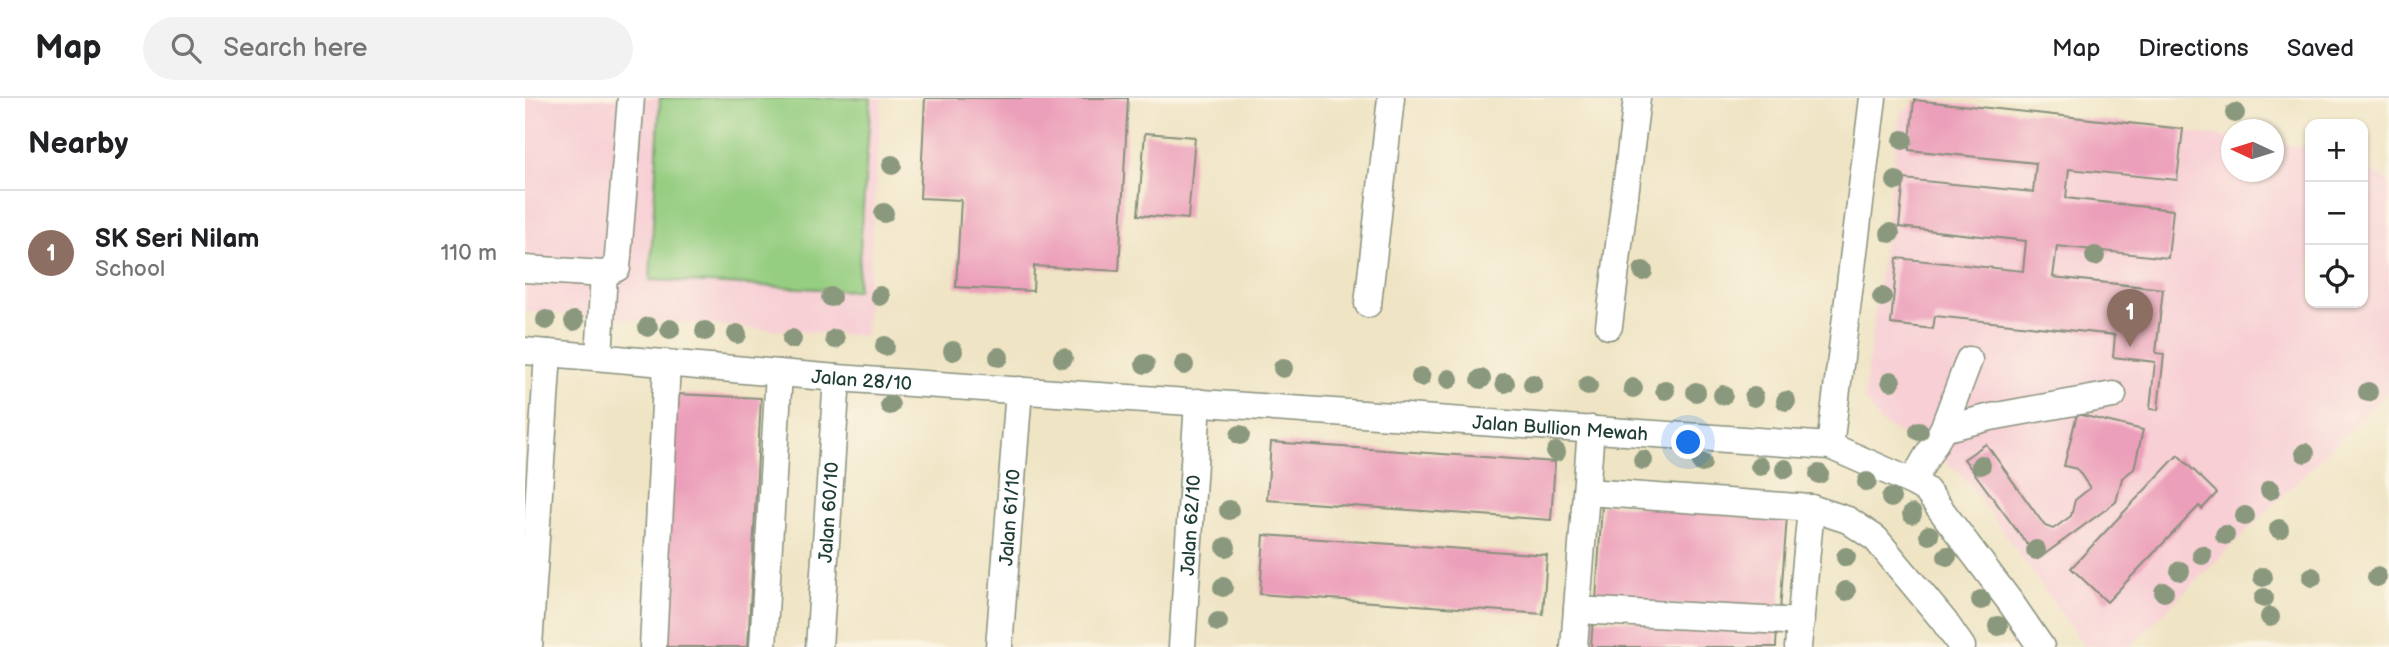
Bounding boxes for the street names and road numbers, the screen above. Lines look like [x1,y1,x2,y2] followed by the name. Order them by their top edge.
[811,366,913,396] street label: Jalan 28/10
[1472,412,1649,446] street label: Jalan Bullion Mewah
[815,461,844,564] street label: Jalan 60/10
[995,468,1026,567] street label: Jalan 61/10
[1177,474,1206,577] street label: Jalan 62/10

